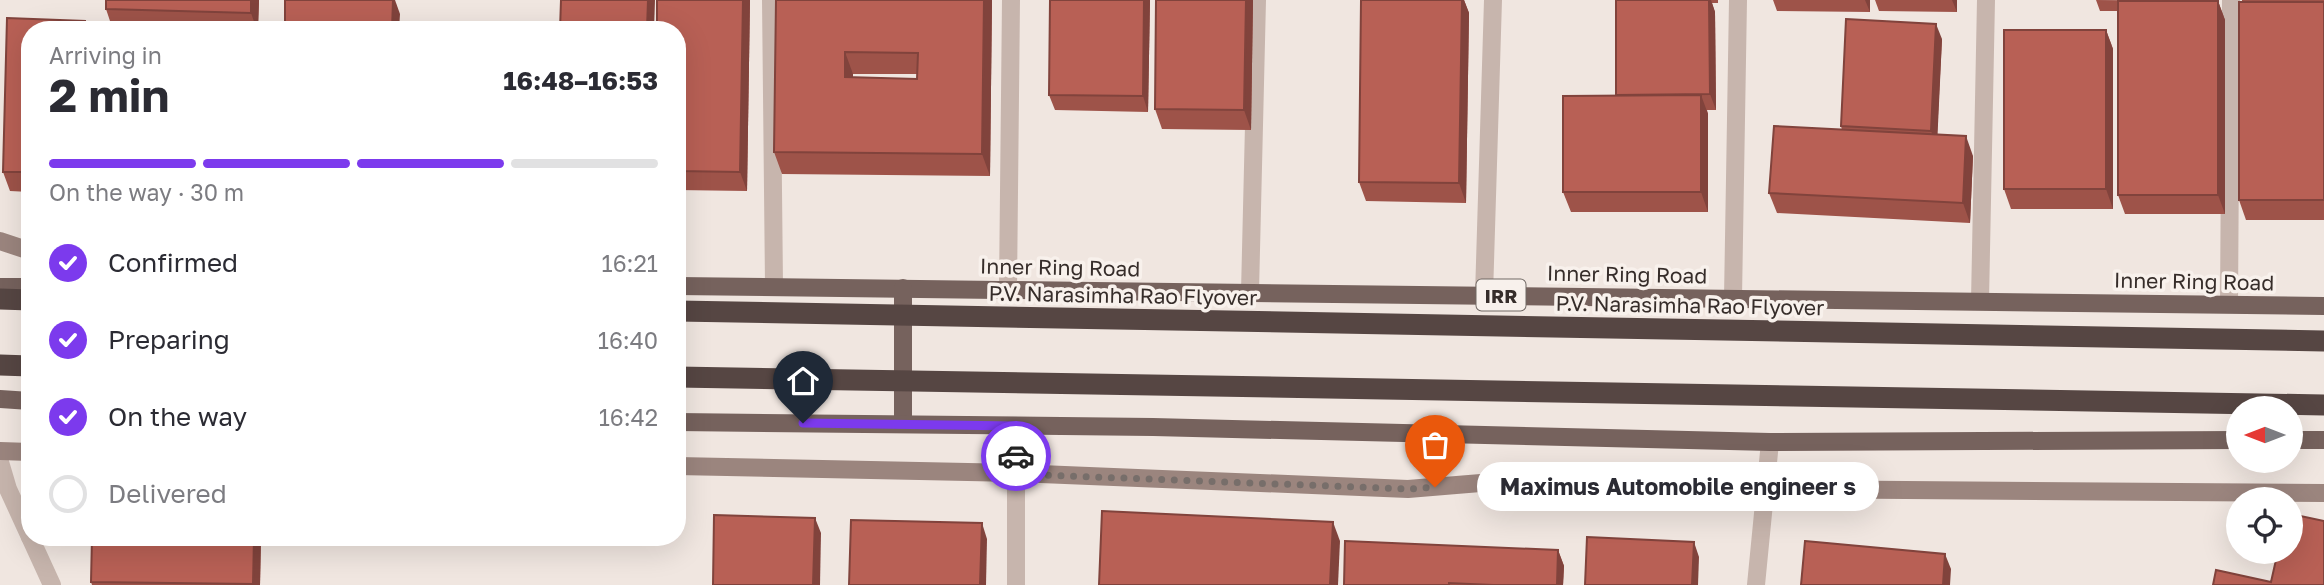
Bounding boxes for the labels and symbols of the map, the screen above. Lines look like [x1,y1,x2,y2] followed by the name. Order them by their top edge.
[980,253,1140,281] street label: Inner Ring Road
[1547,260,1707,288] street label: Inner Ring Road
[2114,267,2274,295] street label: Inner Ring Road
[988,280,1258,310] street label: P.V. Narasimha Rao Flyover
[1476,280,1526,310] road number: IRR
[1555,290,1825,320] street label: P.V. Narasimha Rao Flyover
[773,351,833,423] pin
[2226,396,2303,472] north arrow
[1405,415,1465,487] pin
[981,421,1051,491] courier
[1477,462,1880,512] callout: Maximus Automobile engineer s

